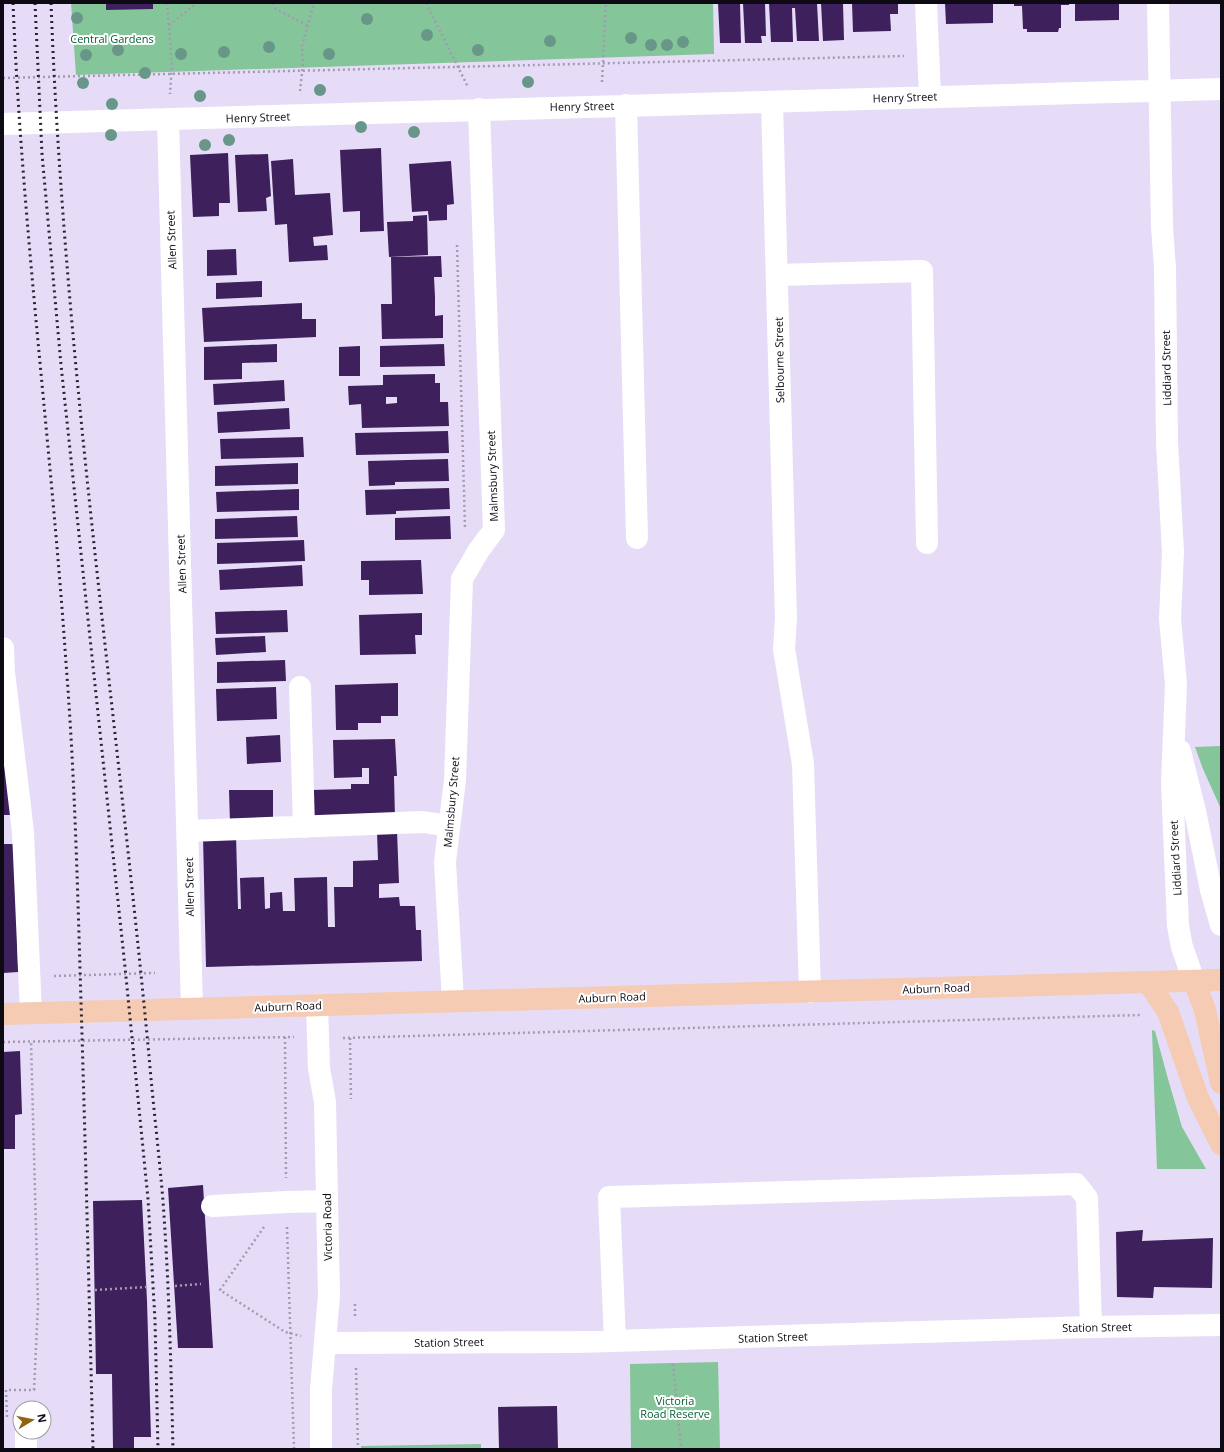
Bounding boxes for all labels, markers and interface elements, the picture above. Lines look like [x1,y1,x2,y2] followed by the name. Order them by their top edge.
[70,31,154,46] park label: Central Gardens
[872,88,938,106] street label: Henry Street
[550,98,615,114] street label: Henry Street
[225,108,291,126] street label: Henry Street
[162,210,180,270] street label: Allen Street
[771,317,787,403] street label: Selbourne Street
[1158,330,1174,406] street label: Liddiard Street
[483,430,501,522] street label: Malmsbury Street
[172,534,190,594] street label: Allen Street
[440,756,462,848] street label: Malmsbury Street
[1166,820,1184,896] street label: Liddiard Street
[181,857,197,917] street label: Allen Street
[902,979,970,997] street label: Auburn Road
[578,988,646,1006] street label: Auburn Road
[254,997,322,1015] street label: Auburn Road
[319,1193,335,1261] street label: Victoria Road
[1062,1319,1132,1335] street label: Station Street
[738,1328,808,1346] street label: Station Street
[414,1334,484,1350] street label: Station Street
[640,1393,710,1421] park label: Victoria Road Reserve
[12,1400,52,1440] north arrow
[34,1412,51,1424] text: N

